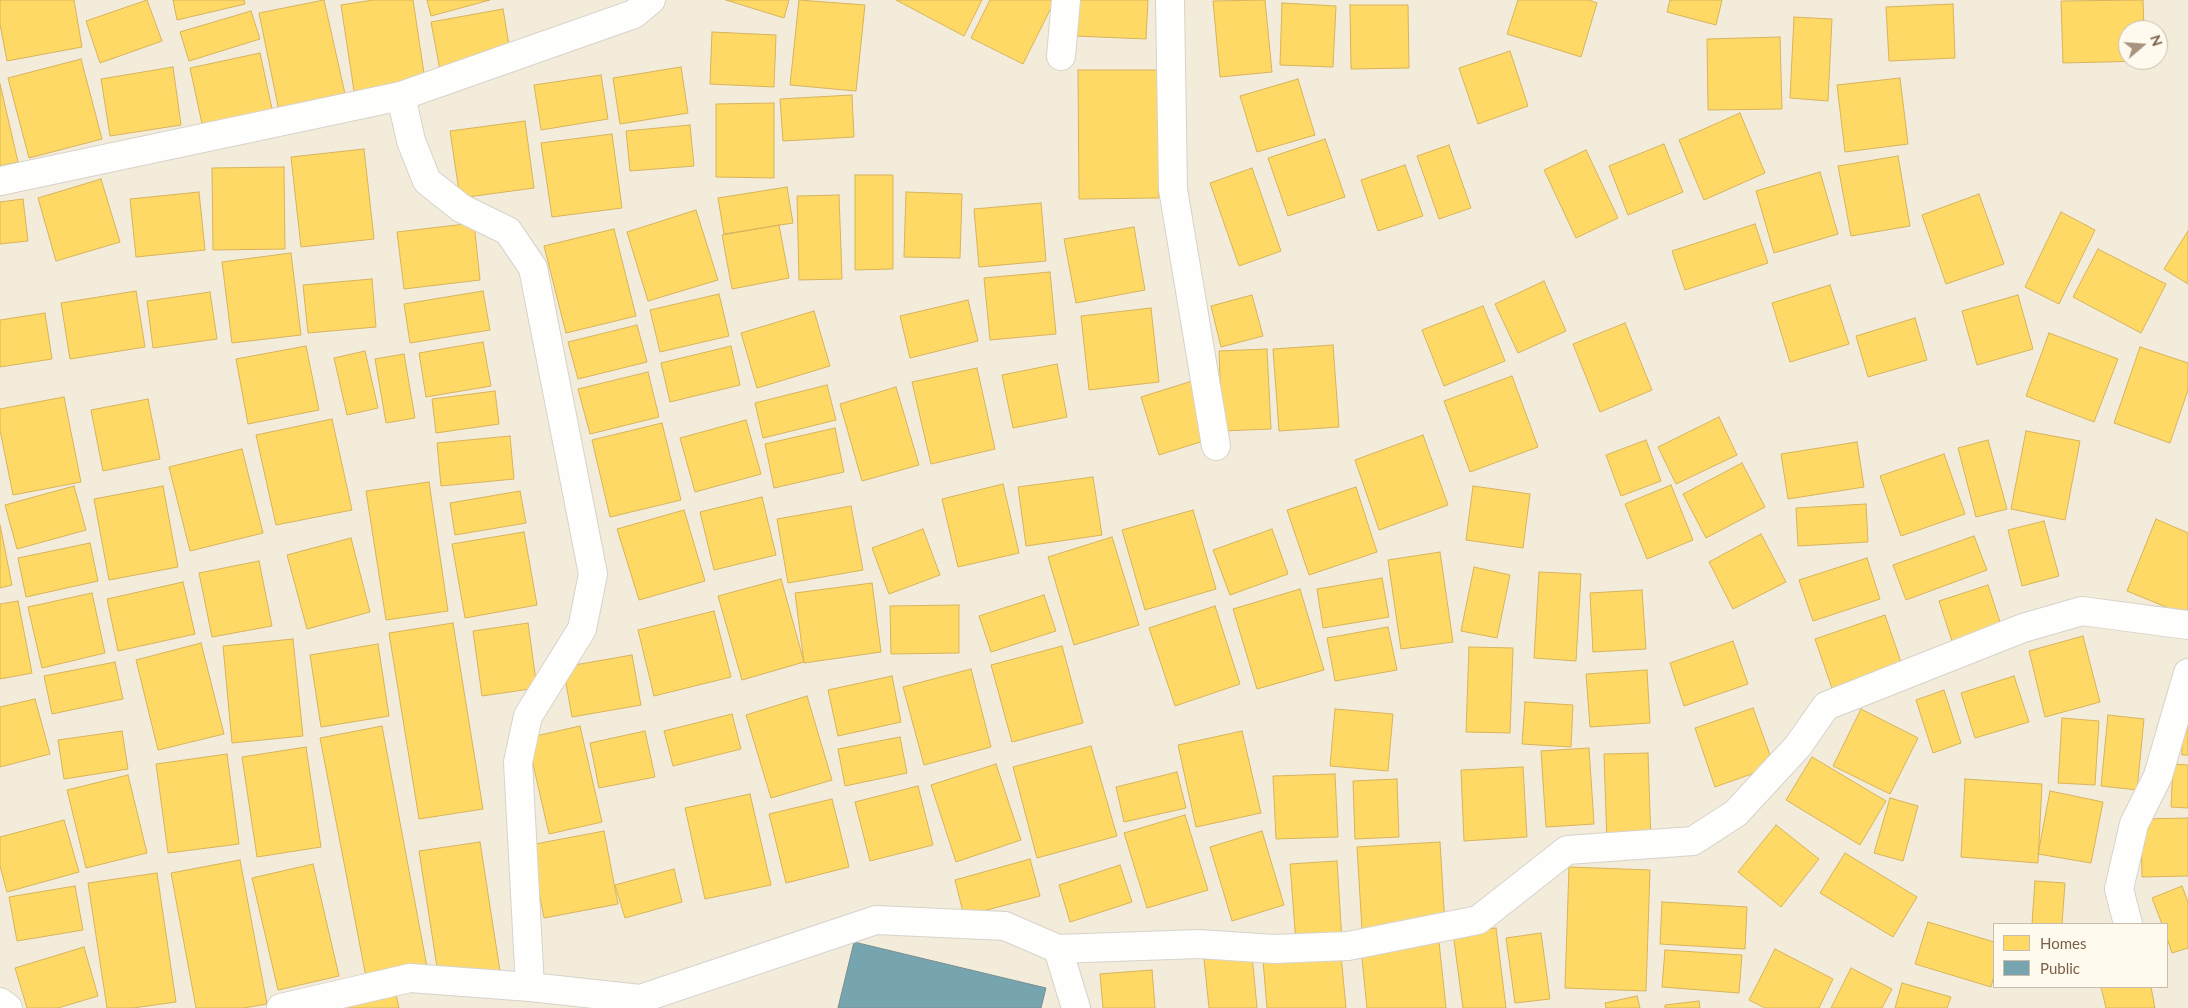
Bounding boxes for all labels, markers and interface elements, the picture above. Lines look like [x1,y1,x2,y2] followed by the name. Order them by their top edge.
[2118,20,2168,70] north arrow
[2147,33,2167,48] text: N
[1993,923,2168,988] legend
[2040,934,2086,952] text: Homes
[2040,959,2080,977] text: Public

